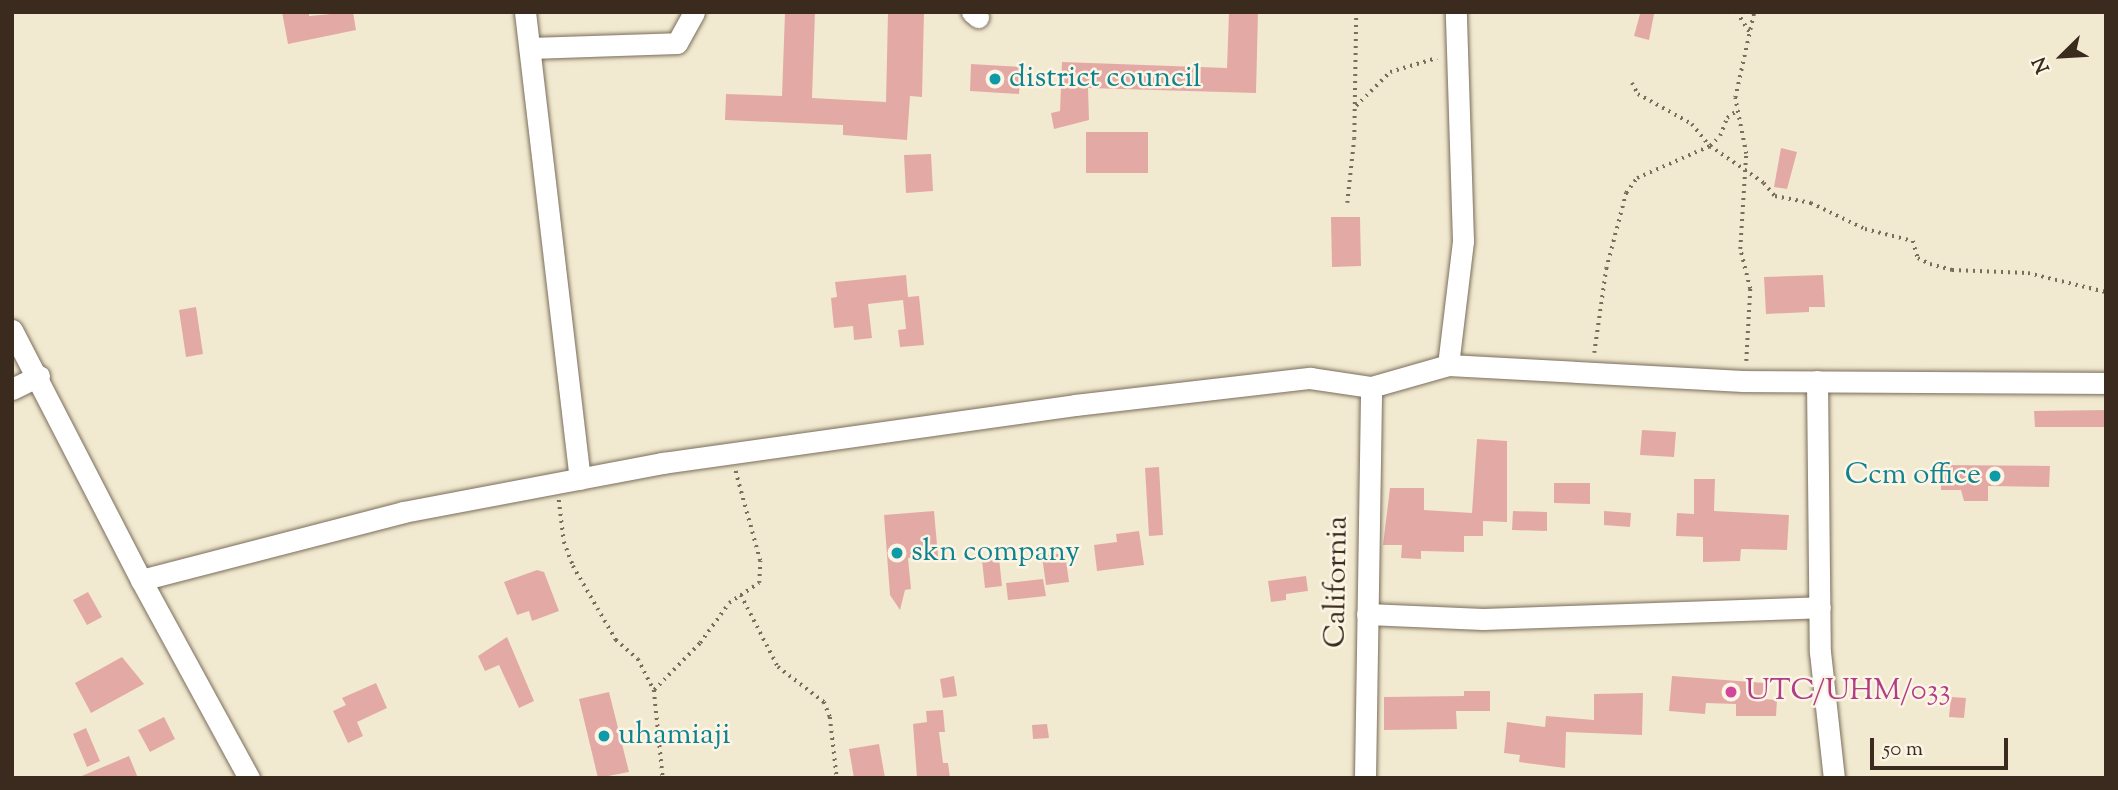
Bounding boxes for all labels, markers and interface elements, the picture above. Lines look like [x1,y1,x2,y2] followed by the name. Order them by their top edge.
[2027,21,2097,91] north arrow
[2027,52,2058,77] text: N
[1009,61,1201,97] place label: district council
[987,71,1003,87] marker: district council
[1845,458,1981,494] place label: Ccm office
[1987,468,2003,484] marker: Ccm office
[1319,516,1357,648] street label: California
[911,535,1080,571] place label: skn company
[889,545,905,561] marker: skn company
[1745,674,1951,710] place label: UTC/UHM/033
[1723,684,1739,700] marker: UTC/UHM/033
[618,718,730,754] place label: uhamiaji
[1873,724,2011,768] scale bar
[596,728,612,744] marker: uhamiaji
[1883,735,1923,765] text: 50 m

